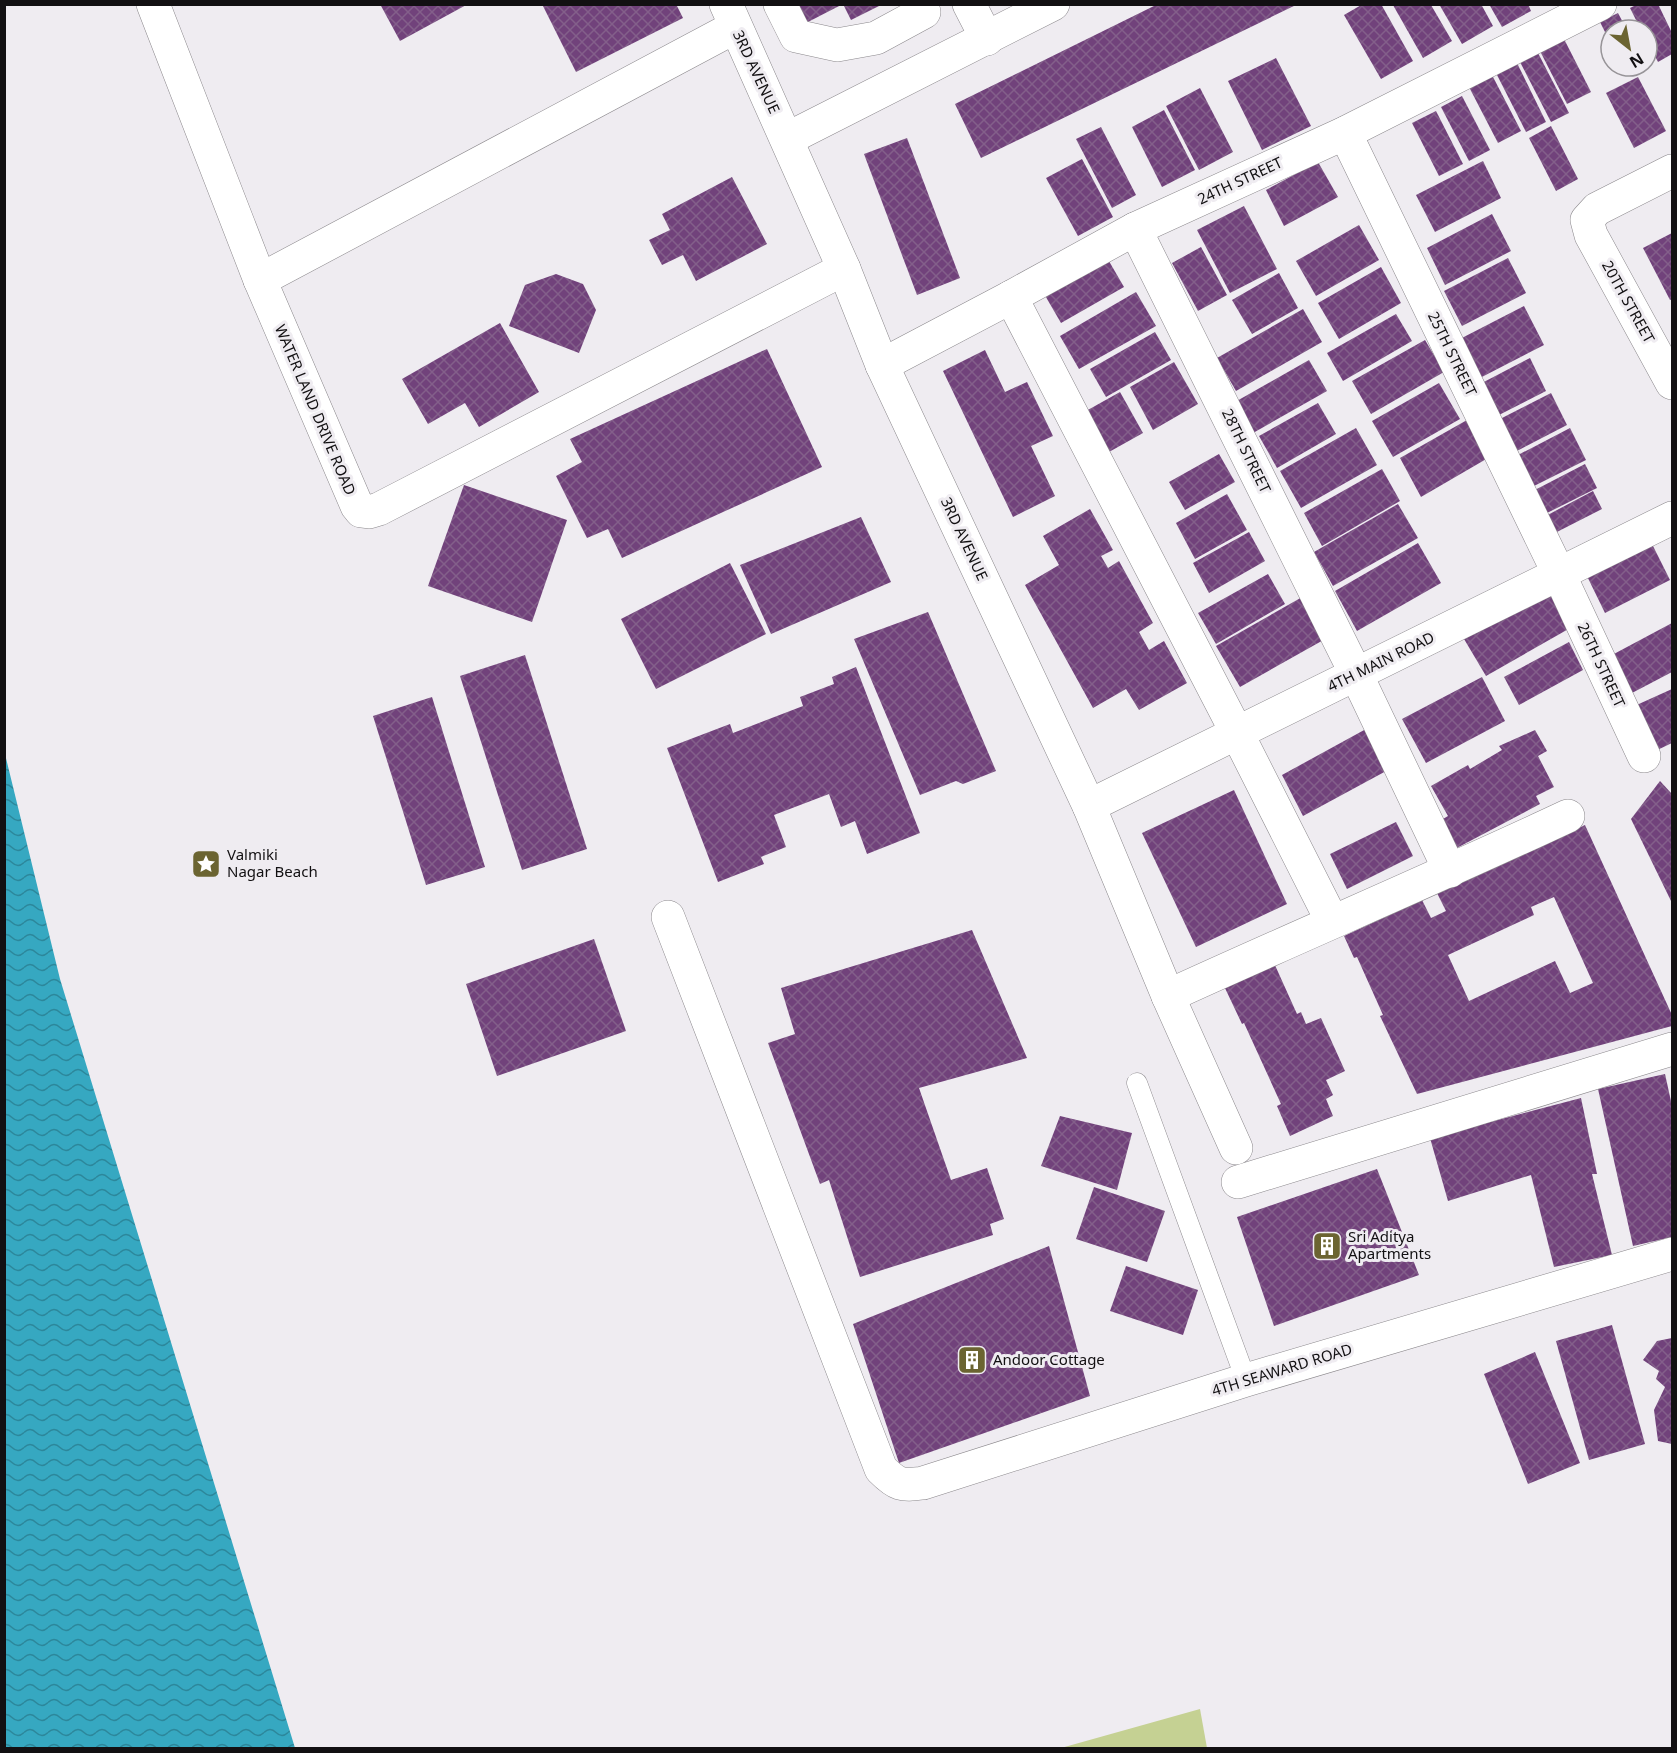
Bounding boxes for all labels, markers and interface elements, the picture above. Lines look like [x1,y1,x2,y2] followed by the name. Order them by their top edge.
[1599,18,1659,78] north arrow
[729,27,785,116] street label: 3RD AVENUE
[1625,48,1648,74] text: N
[1194,151,1286,208] street label: 24TH STREET
[1598,257,1660,347] street label: 20TH STREET
[1424,308,1482,400] street label: 25TH STREET
[271,321,361,498] street label: WATER LAND DRIVE ROAD
[1218,405,1276,497] street label: 28TH STREET
[937,494,993,583] street label: 3RD AVENUE
[1574,619,1631,711] street label: 26TH STREET
[1324,626,1437,696] street label: 4TH MAIN ROAD
[227,844,318,881] place label: Valmiki Nagar Beach
[190,848,222,880] place icon: Valmiki Nagar Beach
[1348,1226,1431,1263] place label: Sri Aditya Apartments
[1311,1230,1343,1262] building icon: Sri Aditya Apartments
[1209,1338,1354,1400] street label: 4TH SEAWARD ROAD
[956,1344,988,1376] building icon: Andoor Cottage
[993,1349,1105,1369] place label: Andoor Cottage

